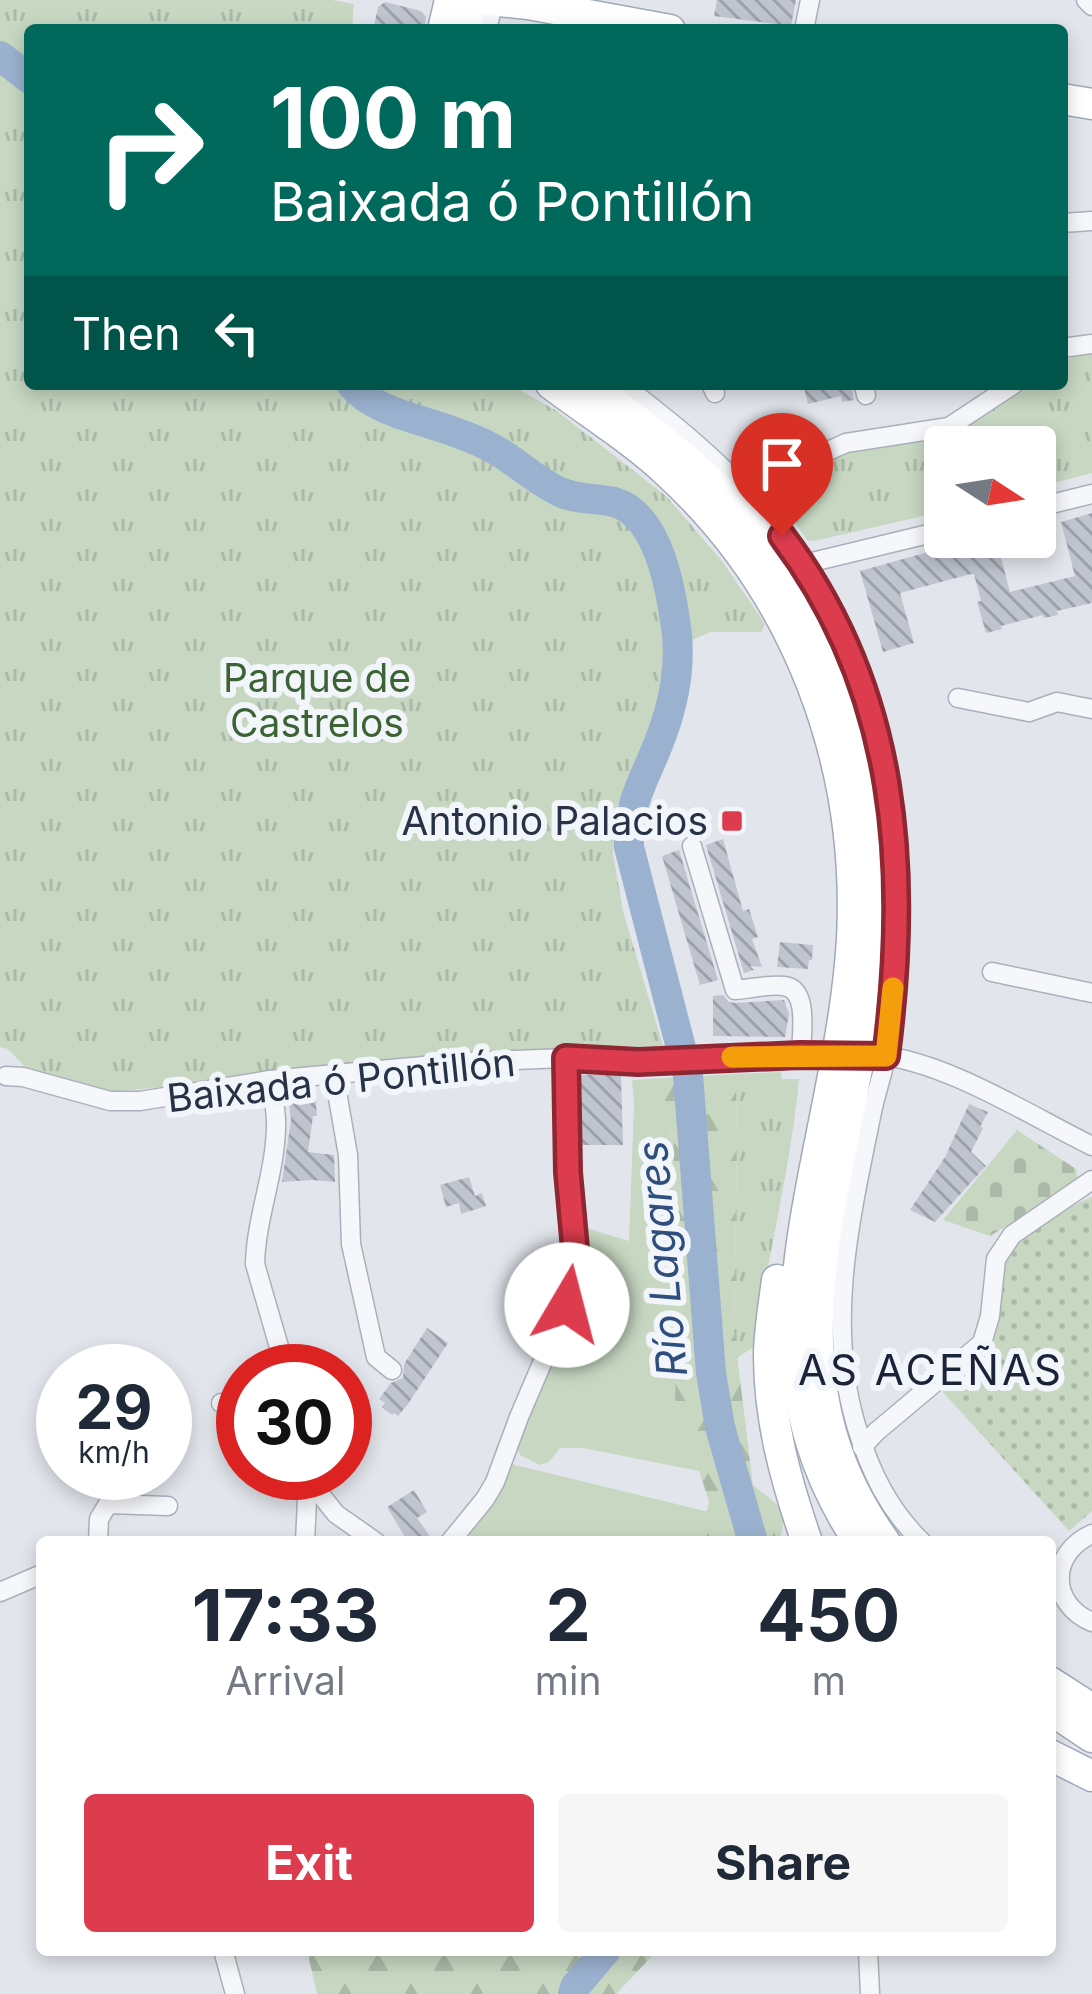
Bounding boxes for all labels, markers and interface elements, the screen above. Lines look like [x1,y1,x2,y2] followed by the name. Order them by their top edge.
[270,67,516,168] text: 100 m
[72,72,228,228] icon: right
[270,169,754,234] text: Baixada ó Pontillón
[204,300,270,366] icon: left
[72,306,180,361] text: Then
[731,413,833,536] pin
[924,426,1056,558] north arrow
[924,426,1056,558] map controls
[749,431,815,497] icon: arrive
[223,654,411,746] park label: Parque de Castrelos
[402,797,708,844] place label: Antonio Palacios
[719,808,745,834] marker: Antonio Palacios
[165,1038,517,1121] street label: Baixada ó Pontillón
[626,1139,697,1379] water label: Río Lagares
[504,1242,630,1368] position arrow
[216,1344,372,1500] speed limit sign: 30
[798,1344,1064,1395] district label: AS ACEÑAS
[76,1371,152,1443] text: 29
[78,1434,150,1470] text: km/h
[192,1571,379,1658] text: 17:33
[545,1571,591,1658] text: 2
[757,1571,900,1658] text: 450
[225,1657,345,1704] text: Arrival
[535,1657,601,1704] text: min
[812,1657,846,1704] text: m
[84,1794,534,1932] button: Exit
[558,1794,1008,1932] button: Share

